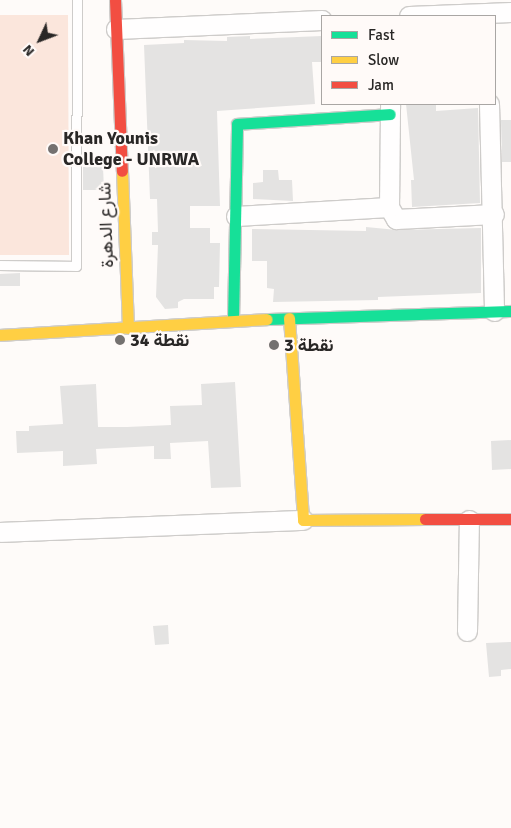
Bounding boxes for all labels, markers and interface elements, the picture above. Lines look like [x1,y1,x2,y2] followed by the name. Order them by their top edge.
[15,15,65,65] north arrow
[321,15,496,105] legend
[368,26,395,44] text: Fast
[19,41,38,60] text: N
[368,51,399,69] text: Slow
[368,76,394,94] text: Jam
[63,128,199,170] place label: Khan Younis College - UNRWA
[47,143,59,155] marker: Khan Younis College - UNRWA
[94,182,118,268] street label: شارع الدهرة
[130,329,189,351] place label: نقطة 34
[114,334,126,346] marker: نقطة 34
[284,334,334,356] place label: نقطة 3
[268,339,280,351] marker: نقطة 3

